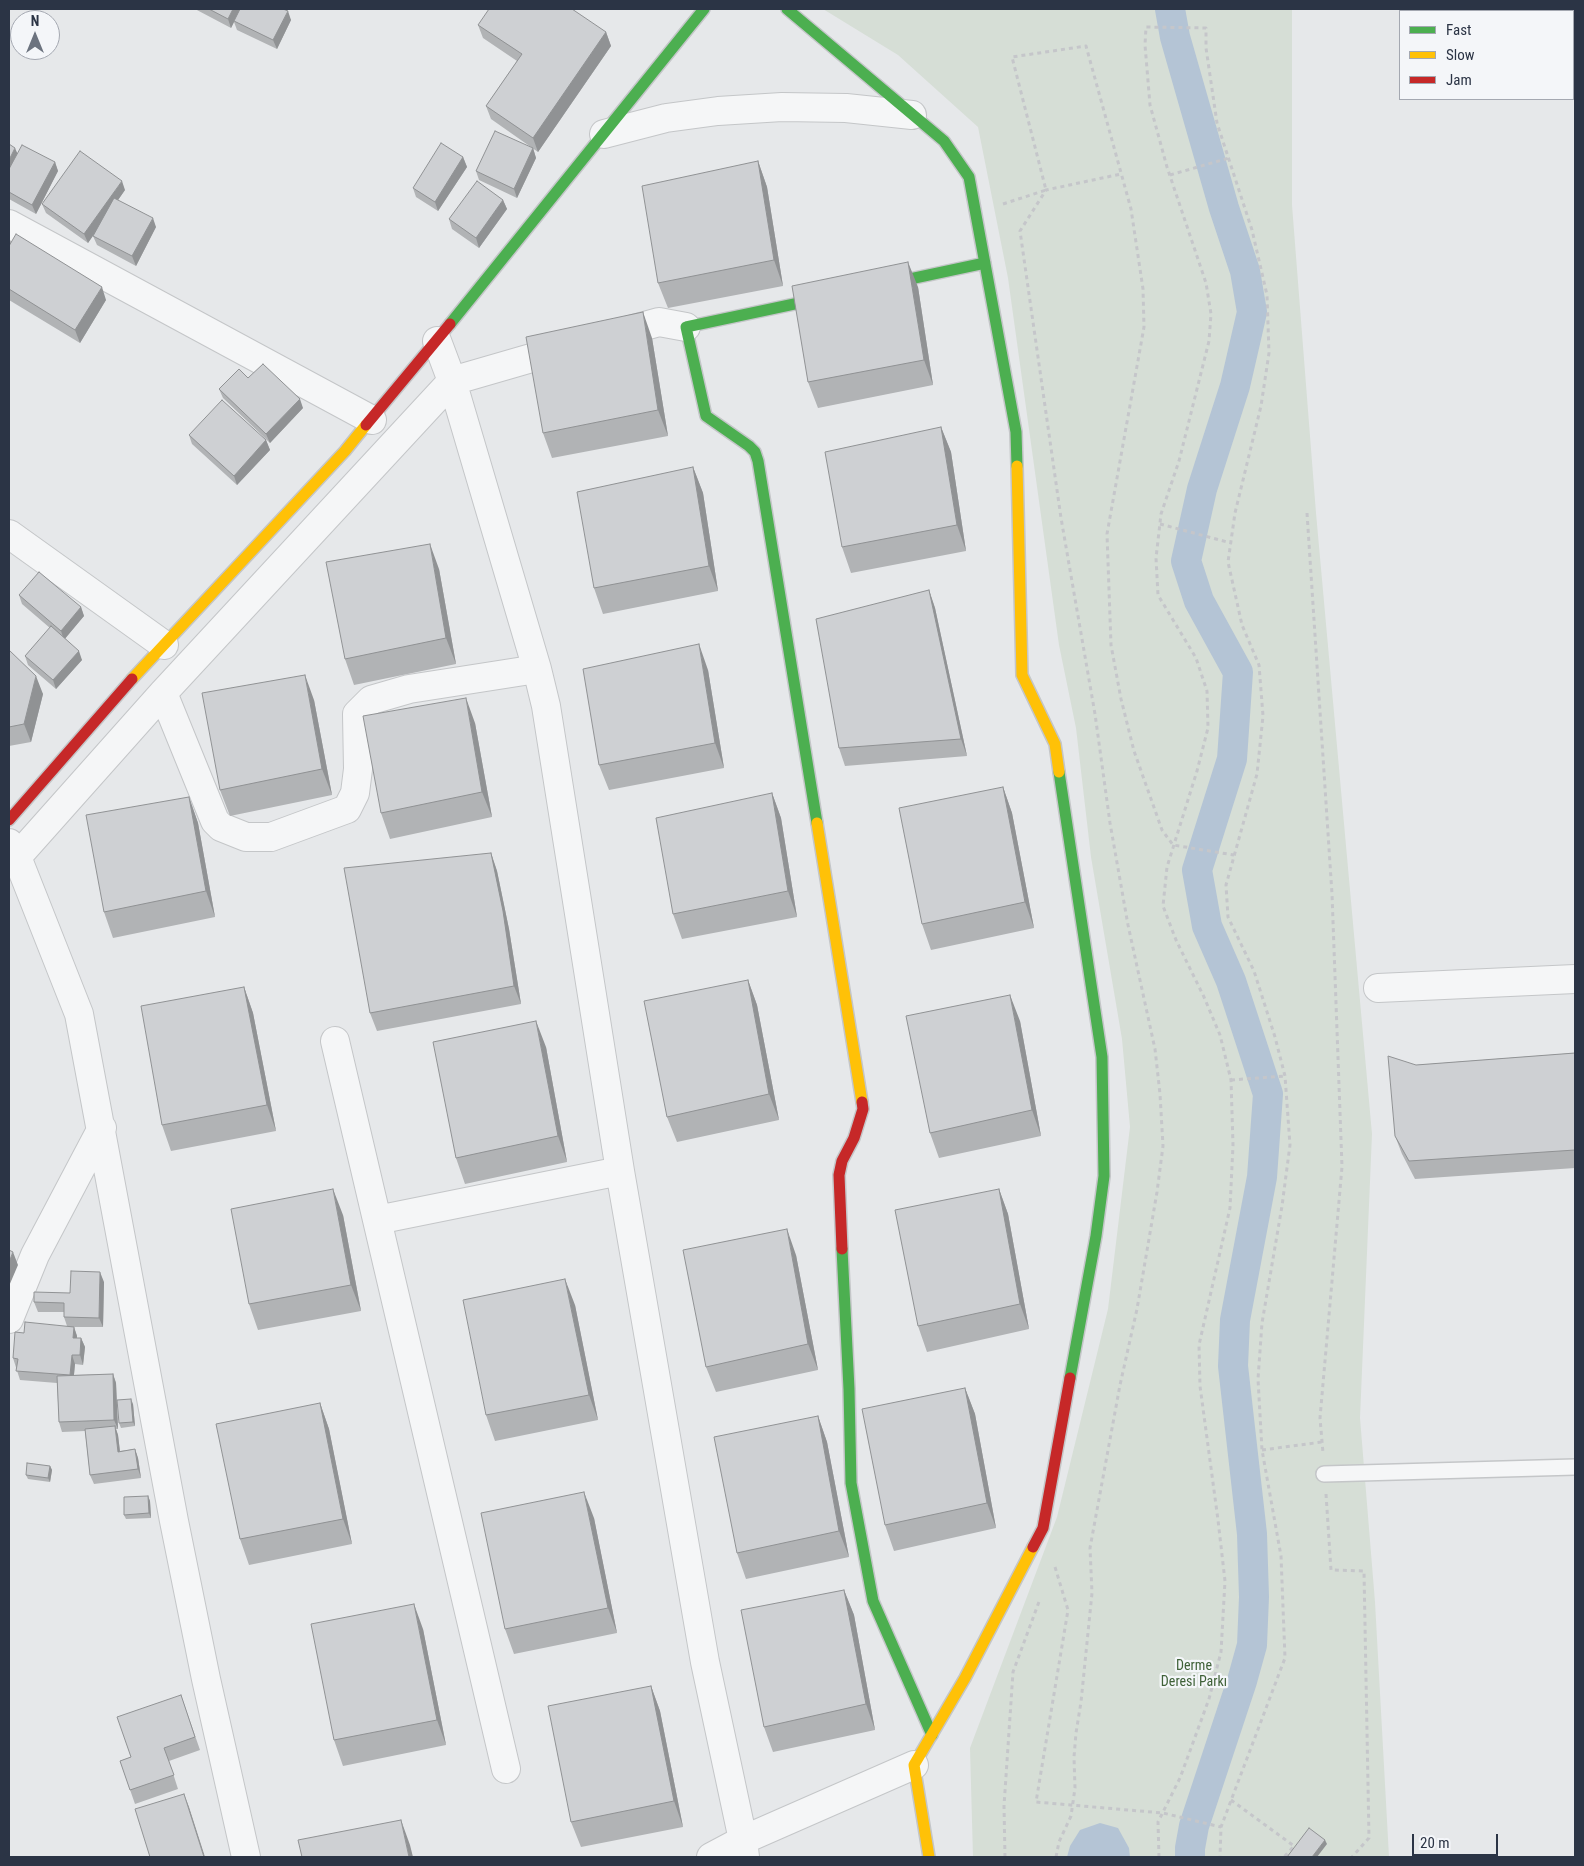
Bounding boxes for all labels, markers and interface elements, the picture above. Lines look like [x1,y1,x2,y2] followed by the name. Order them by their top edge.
[10,10,60,60] north arrow
[1399,10,1574,100] legend
[31,13,39,29] text: N
[1446,21,1471,39] text: Fast
[1446,46,1475,64] text: Slow
[1446,71,1472,89] text: Jam
[1161,1658,1227,1690] park label: Derme Deresi Parkı
[1414,1824,1500,1856] scale bar
[1420,1834,1450,1852] text: 20 m

